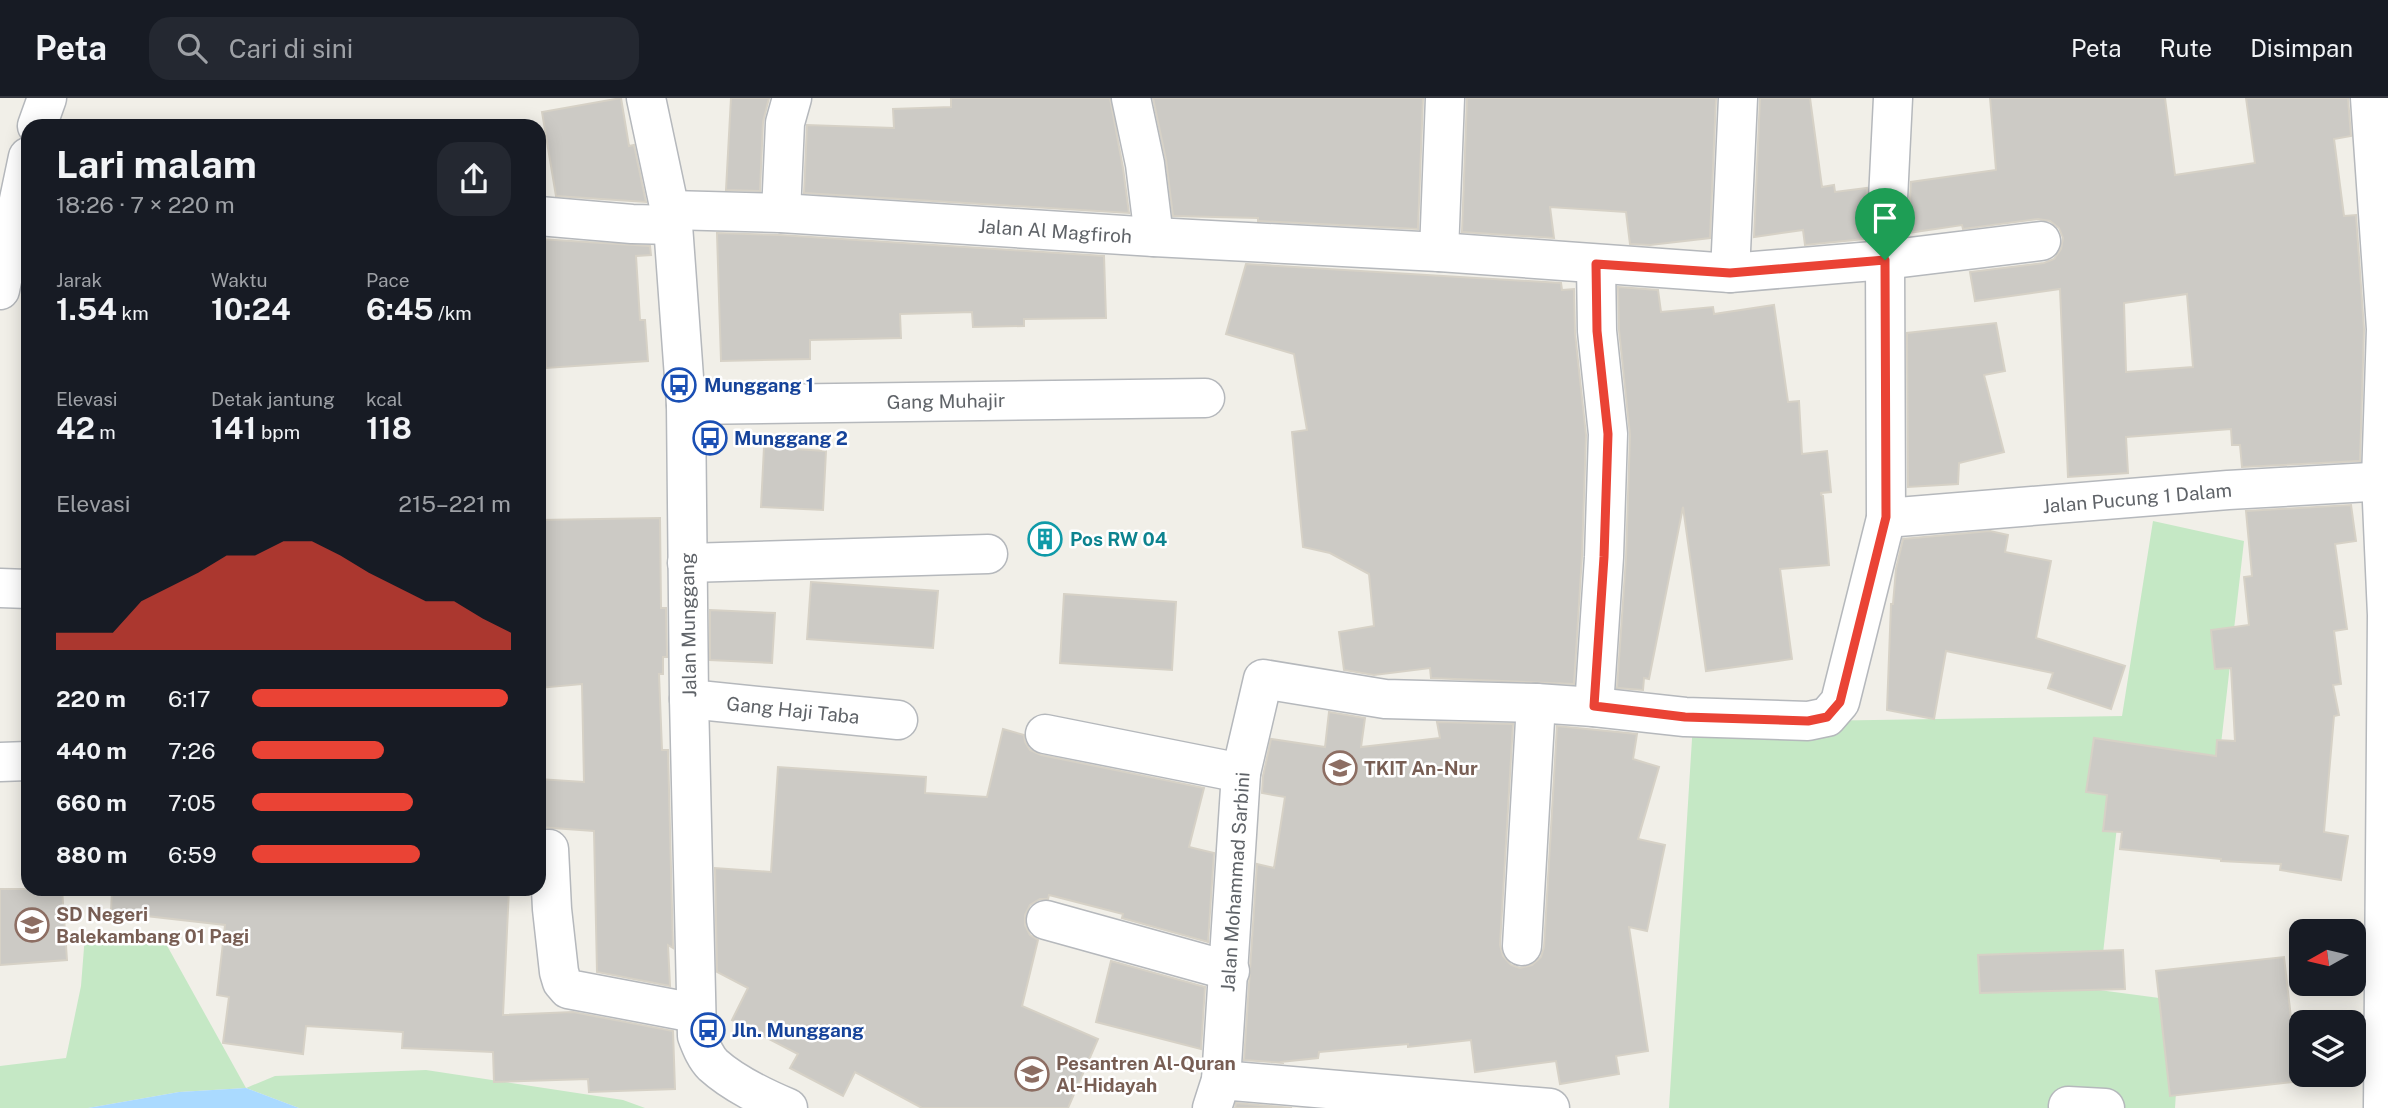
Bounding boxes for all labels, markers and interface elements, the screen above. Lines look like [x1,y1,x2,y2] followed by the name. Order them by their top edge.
[149,17,639,80] search box
[35,29,107,67] text: Peta
[173,29,211,67] icon: search
[229,33,353,64] text: Cari di sini
[2071,34,2122,62] text: Peta
[2160,34,2212,62] text: Rute
[2250,34,2353,62] text: Disimpan
[56,142,257,187] text: Lari malam
[437,142,511,216] button: share
[1855,188,1915,260] pin
[56,191,235,218] text: 18:26 · 7 × 220 m
[1866,199,1904,237] icon: arrive
[977,215,1133,247] street label: Jalan Al Magfiroh
[56,269,102,291] text: Jarak
[211,269,268,291] text: Waktu
[366,269,409,291] text: Pace
[56,291,117,327] text: 1.54
[211,291,291,327] text: 10:24
[366,291,433,327] text: 6:45
[117,302,149,324] text: km
[433,302,472,324] text: /km
[660,366,698,404] bus stop icon: Munggang 1
[704,374,814,396] place label: Munggang 1
[56,388,117,410] text: Elevasi
[211,388,335,410] text: Detak jantung
[366,388,403,410] text: kcal
[887,389,1005,413] street label: Gang Muhajir
[56,410,95,446] text: 42
[211,410,256,446] text: 141
[366,410,412,446] text: 118
[691,419,729,457] bus stop icon: Munggang 2
[95,421,116,443] text: m
[256,421,300,443] text: bpm
[734,427,848,449] place label: Munggang 2
[2041,479,2233,517] street label: Jalan Pucung 1 Dalam
[56,490,130,517] text: Elevasi
[398,490,511,517] text: 215–221 m
[1026,520,1064,558] building icon: Pos RW 04
[1070,528,1167,550] place label: Pos RW 04
[676,552,700,698] street label: Jalan Munggang
[56,685,126,712] text: 220 m
[168,685,211,712] text: 6:17
[725,692,861,728] street label: Gang Haji Taba
[56,737,127,764] text: 440 m
[168,737,215,764] text: 7:26
[1321,749,1359,787] school or university icon: TKIT An-Nur
[1364,757,1478,779] place label: TKIT An-Nur
[1216,771,1254,993] street label: Jalan Mohammad Sarbini
[56,789,127,816] text: 660 m
[168,789,216,816] text: 7:05
[56,841,127,868] text: 880 m
[168,841,217,868] text: 6:59
[56,903,249,947] place label: SD Negeri Balekambang 01 Pagi
[13,906,51,944] school or university icon: SD Negeri Balekambang 01 Pagi
[2289,919,2366,996] north arrow
[2289,919,2366,1087] map controls
[2289,1010,2366,1087] button: layers
[689,1011,727,1049] bus stop icon: Jln. Munggang
[732,1019,864,1041] place label: Jln. Munggang
[1056,1052,1236,1096] place label: Pesantren Al-Quran Al-Hidayah
[1013,1055,1051,1093] school or university icon: Pesantren Al-Quran Al-Hidayah

